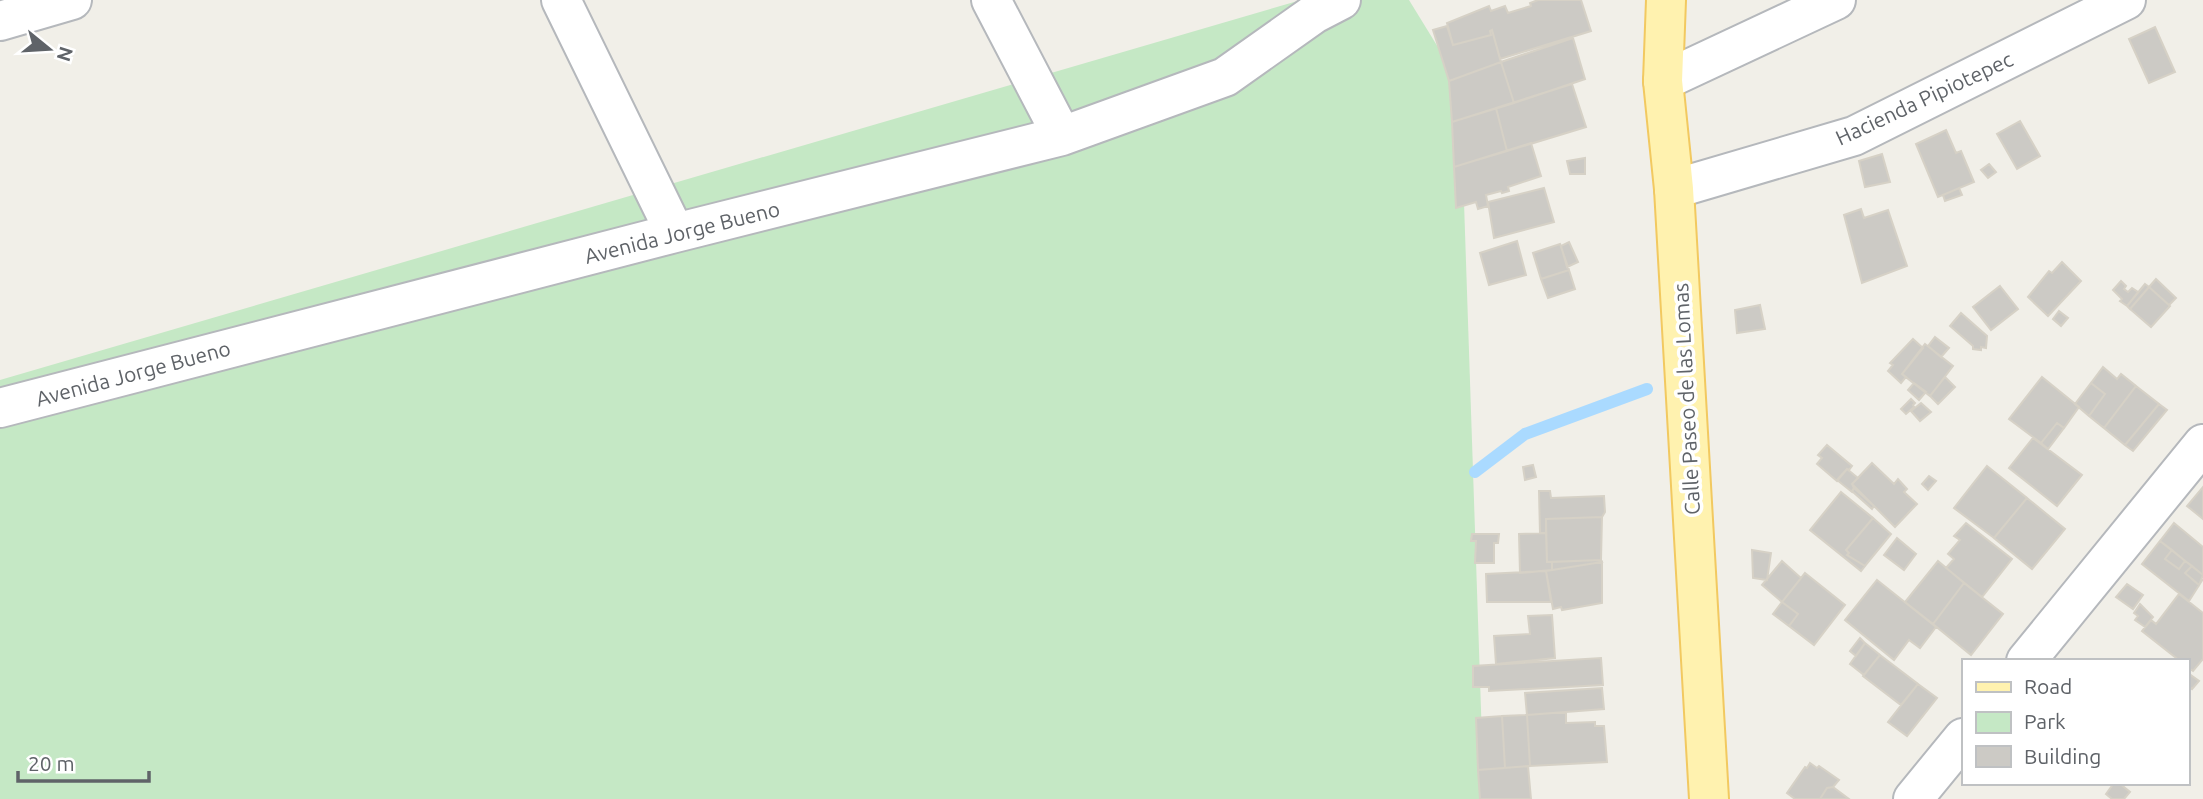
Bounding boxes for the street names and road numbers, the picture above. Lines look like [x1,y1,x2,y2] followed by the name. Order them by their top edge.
[1832,46,2017,150] street label: Hacienda Pipiotepec
[582,196,782,268] street label: Avenida Jorge Bueno
[1668,283,1704,515] street label: Calle Paseo de las Lomas
[33,335,233,411] street label: Avenida Jorge Bueno

